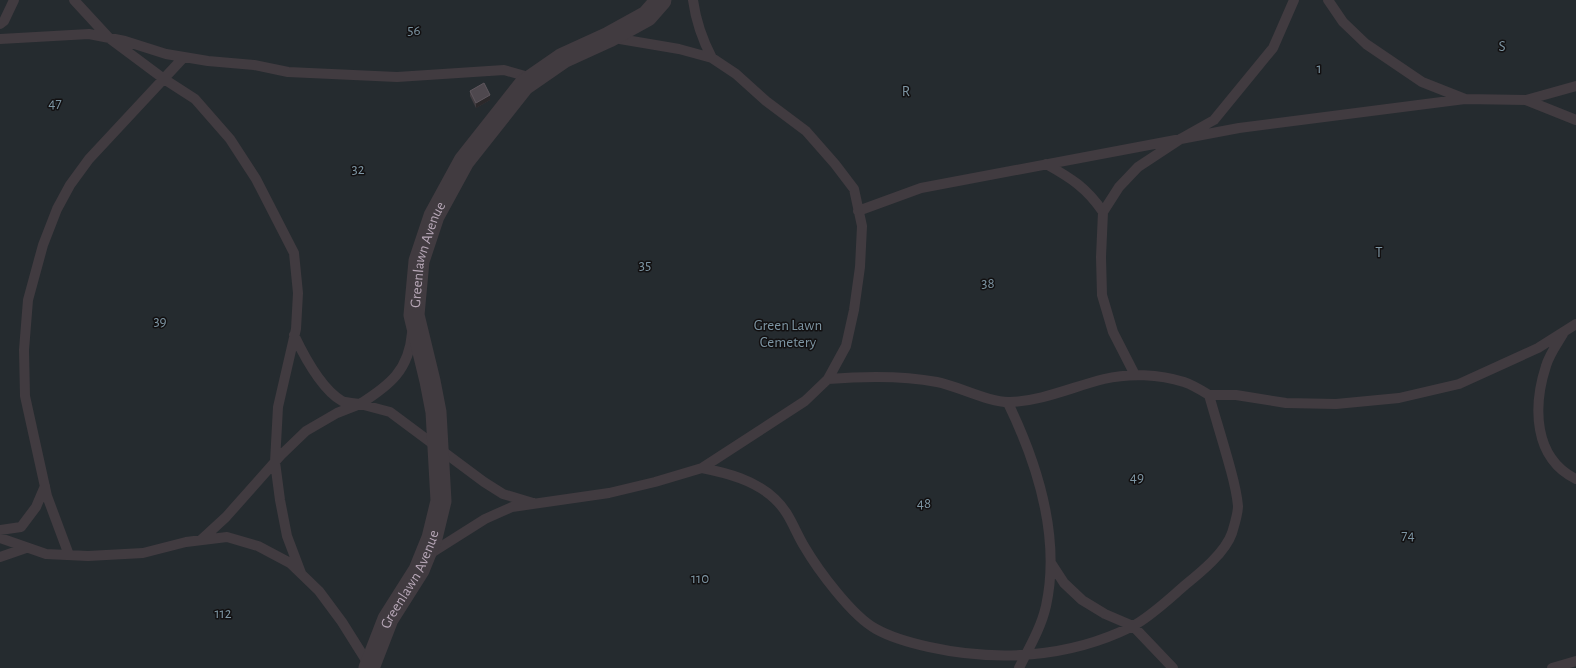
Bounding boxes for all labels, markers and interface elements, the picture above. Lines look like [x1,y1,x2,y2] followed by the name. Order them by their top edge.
[407,23,421,38] park label: 56
[1498,39,1506,54] park label: S
[1316,61,1322,76] park label: 1
[902,84,910,99] park label: R
[48,96,62,111] park label: 47
[351,162,365,177] park label: 32
[407,199,448,308] street label: Greenlawn Avenue
[1375,245,1383,260] park label: T
[639,258,651,273] park label: 35
[981,276,995,291] park label: 38
[153,314,167,329] park label: 39
[754,318,822,350] park label: Green Lawn Cemetery
[1130,470,1144,485] park label: 49
[917,496,931,511] park label: 48
[1401,528,1415,543] park label: 74
[378,529,441,630] street label: Greenlawn Avenue
[691,571,709,586] park label: 110
[214,606,232,621] park label: 112

